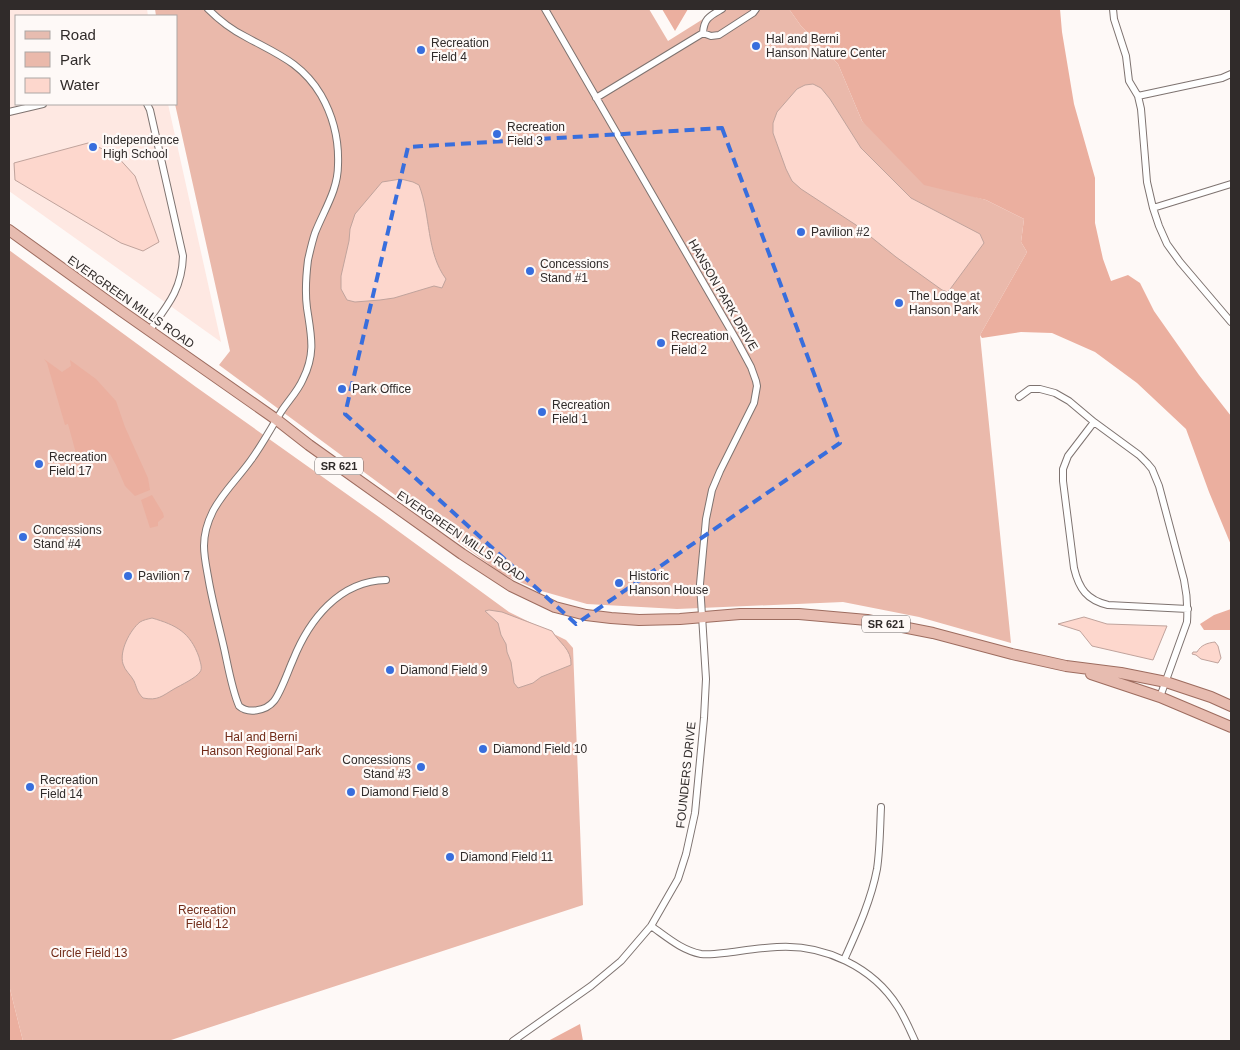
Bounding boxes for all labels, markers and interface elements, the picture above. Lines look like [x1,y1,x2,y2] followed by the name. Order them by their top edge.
[15,15,178,105] legend
[60,26,96,43] text: Road
[766,32,886,60] place label: Hal and Berni Hanson Nature Center
[431,36,489,64] place label: Recreation Field 4
[750,40,762,52] marker: Hal and Berni Hanson Nature Center
[415,44,427,56] marker: Recreation Field 4
[60,51,91,68] text: Park
[60,76,99,93] text: Water
[507,120,565,148] place label: Recreation Field 3
[491,128,503,140] marker: Recreation Field 3
[103,133,179,161] place label: Independence High School
[87,141,99,153] marker: Independence High School
[811,225,870,239] place label: Pavilion #2
[795,226,807,238] marker: Pavilion #2
[685,237,761,353] street label: HANSON PARK DRIVE
[65,253,197,351] street label: EVERGREEN MILLS ROAD
[540,257,609,285] place label: Concessions Stand #1
[524,265,536,277] marker: Concessions Stand #1
[909,289,980,317] place label: The Lodge at Hanson Park
[893,297,905,309] marker: The Lodge at Hanson Park
[671,329,729,357] place label: Recreation Field 2
[655,337,667,349] marker: Recreation Field 2
[352,382,411,396] place label: Park Office
[336,383,348,395] marker: Park Office
[552,398,610,426] place label: Recreation Field 1
[536,406,548,418] marker: Recreation Field 1
[49,450,107,478] place label: Recreation Field 17
[33,458,45,470] marker: Recreation Field 17
[315,458,363,474] road number: SR 621
[394,488,528,584] street label: EVERGREEN MILLS ROAD
[33,523,102,551] place label: Concessions Stand #4
[17,531,29,543] marker: Concessions Stand #4
[138,569,190,583] place label: Pavilion 7
[629,569,709,597] place label: Historic Hanson House
[122,570,134,582] marker: Pavilion 7
[613,577,625,589] marker: Historic Hanson House
[862,616,910,632] road number: SR 621
[400,663,488,677] place label: Diamond Field 9
[384,664,396,676] marker: Diamond Field 9
[673,721,699,829] street label: FOUNDERS DRIVE
[201,730,322,758] park label: Hal and Berni Hanson Regional Park
[493,742,587,756] place label: Diamond Field 10
[477,743,489,755] marker: Diamond Field 10
[342,753,411,781] place label: Concessions Stand #3
[415,761,427,773] marker: Concessions Stand #3
[40,773,98,801] place label: Recreation Field 14
[24,781,36,793] marker: Recreation Field 14
[361,785,449,799] place label: Diamond Field 8
[345,786,357,798] marker: Diamond Field 8
[460,850,553,864] place label: Diamond Field 11
[444,851,456,863] marker: Diamond Field 11
[178,903,236,931] park label: Recreation Field 12
[51,946,128,960] park label: Circle Field 13

